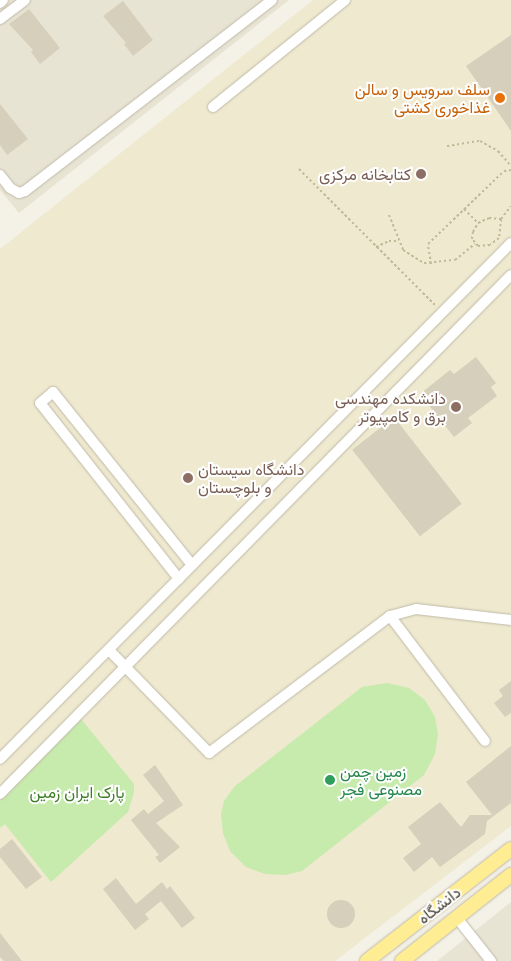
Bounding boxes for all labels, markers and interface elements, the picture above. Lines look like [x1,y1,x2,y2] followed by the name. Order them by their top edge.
[355,79,490,117] place label: سلف سرویس و سالن غذاخوری کشتی
[494,92,506,104] marker: سلف سرویس و سالن غذاخوری کشتی
[319,164,411,184] place label: کتابخانه مرکزی
[415,168,427,180] marker: کتابخانه مرکزی
[335,388,446,426] place label: دانشکده مهندسی برق و کامپیوتر
[450,401,462,413] marker: دانشکده مهندسی برق و کامپیوتر
[198,459,304,497] place label: دانشگاه سیستان و بلوچستان
[182,472,194,484] marker: دانشگاه سیستان و بلوچستان
[340,761,422,799] place label: زمین چمن مصنوعی فجر
[324,774,336,786] marker: زمین چمن مصنوعی فجر
[30,782,124,802] park label: پارک ایران زمین
[414,882,464,928] street label: دانشگاه

